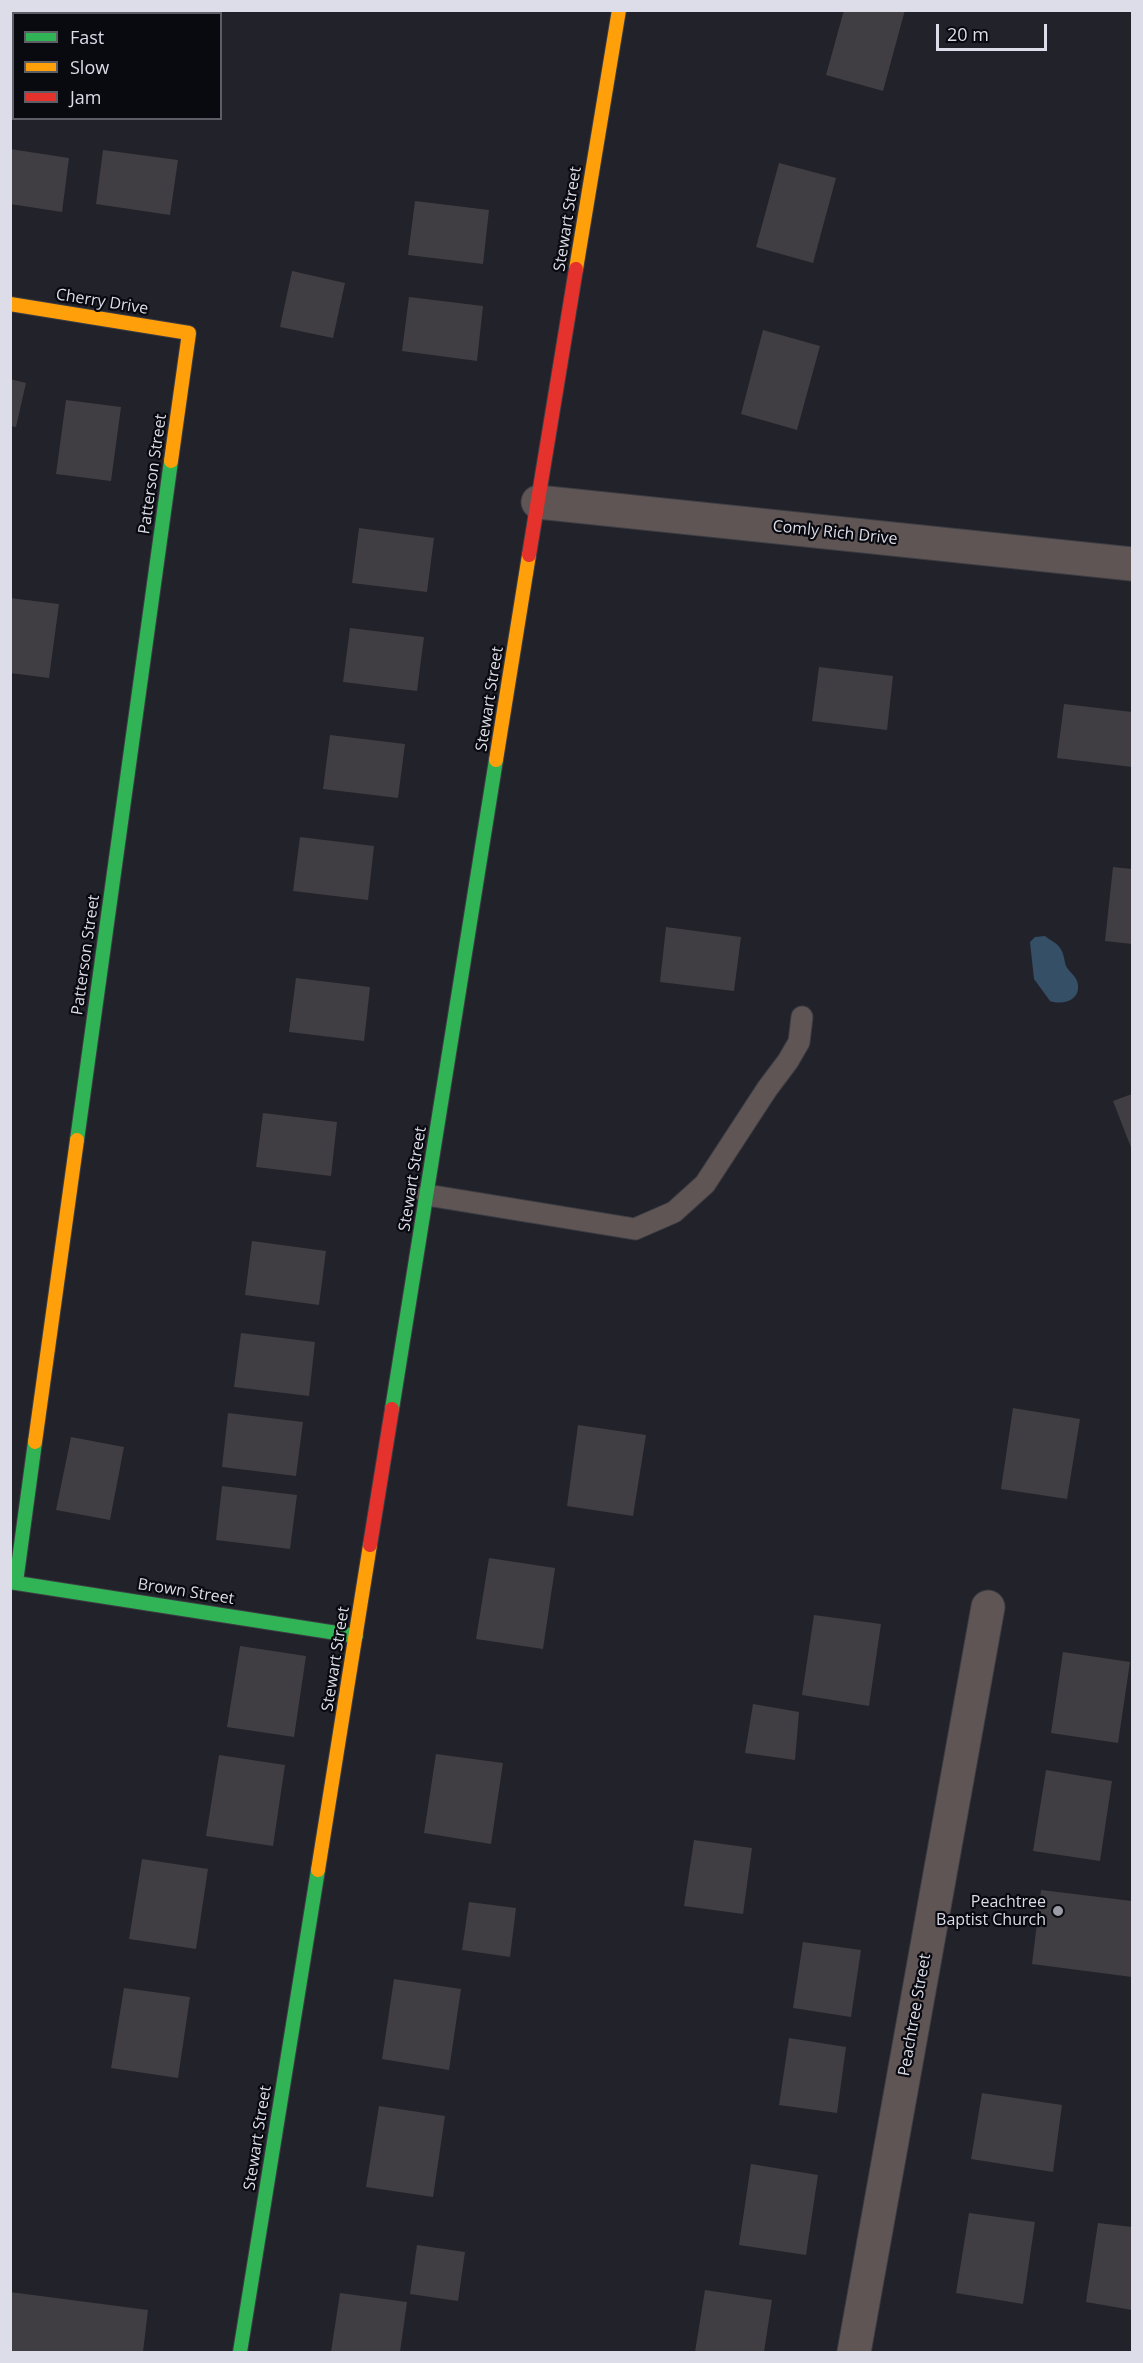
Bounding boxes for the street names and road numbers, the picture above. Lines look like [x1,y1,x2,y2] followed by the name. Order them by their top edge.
[550,165,586,273] street label: Stewart Street
[54,285,150,319] street label: Cherry Drive
[135,413,171,535] street label: Patterson Street
[772,517,898,549] street label: Comly Rich Drive
[472,645,508,753] street label: Stewart Street
[68,894,104,1016] street label: Patterson Street
[395,1125,431,1233] street label: Stewart Street
[136,1575,236,1609] street label: Brown Street
[318,1605,354,1713] street label: Stewart Street
[895,1952,935,2078] street label: Peachtree Street
[240,2084,276,2192] street label: Stewart Street

